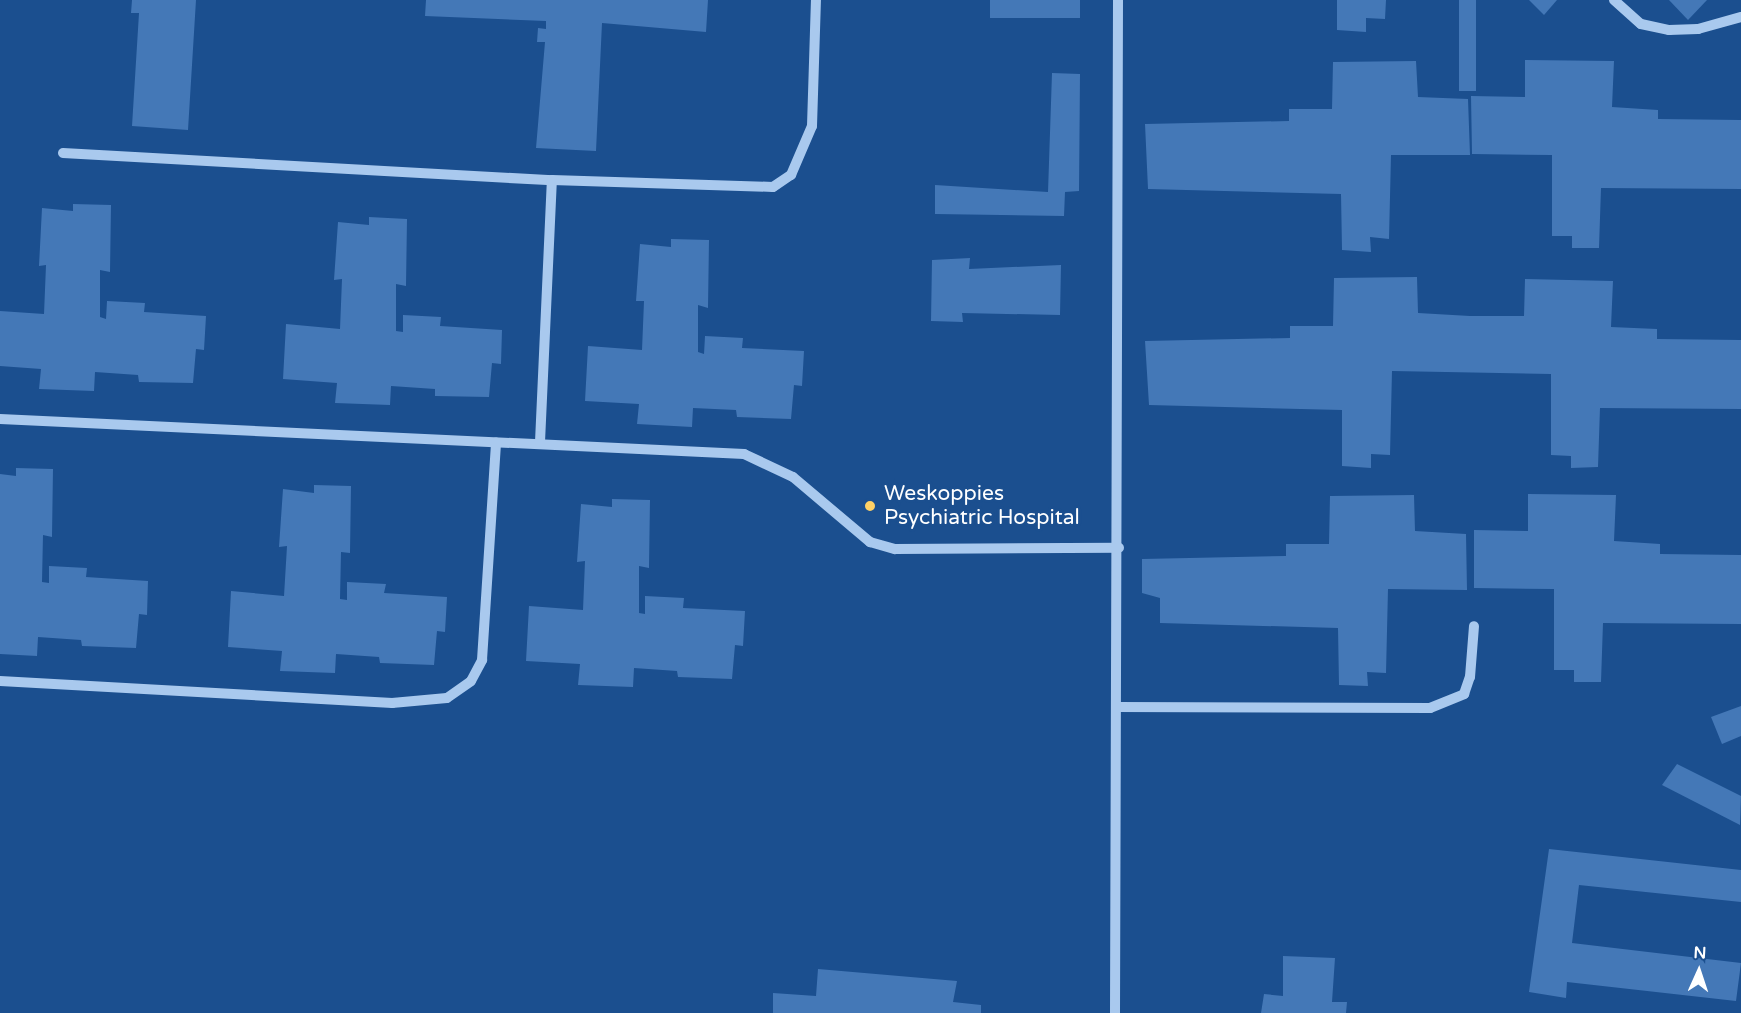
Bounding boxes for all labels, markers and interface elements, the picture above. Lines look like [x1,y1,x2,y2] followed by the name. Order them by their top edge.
[884,481,1080,531] place label: Weskoppies Psychiatric Hospital
[861,497,879,515] marker: Weskoppies Psychiatric Hospital
[1669,941,1729,1001] north arrow
[1693,943,1707,963] text: N

